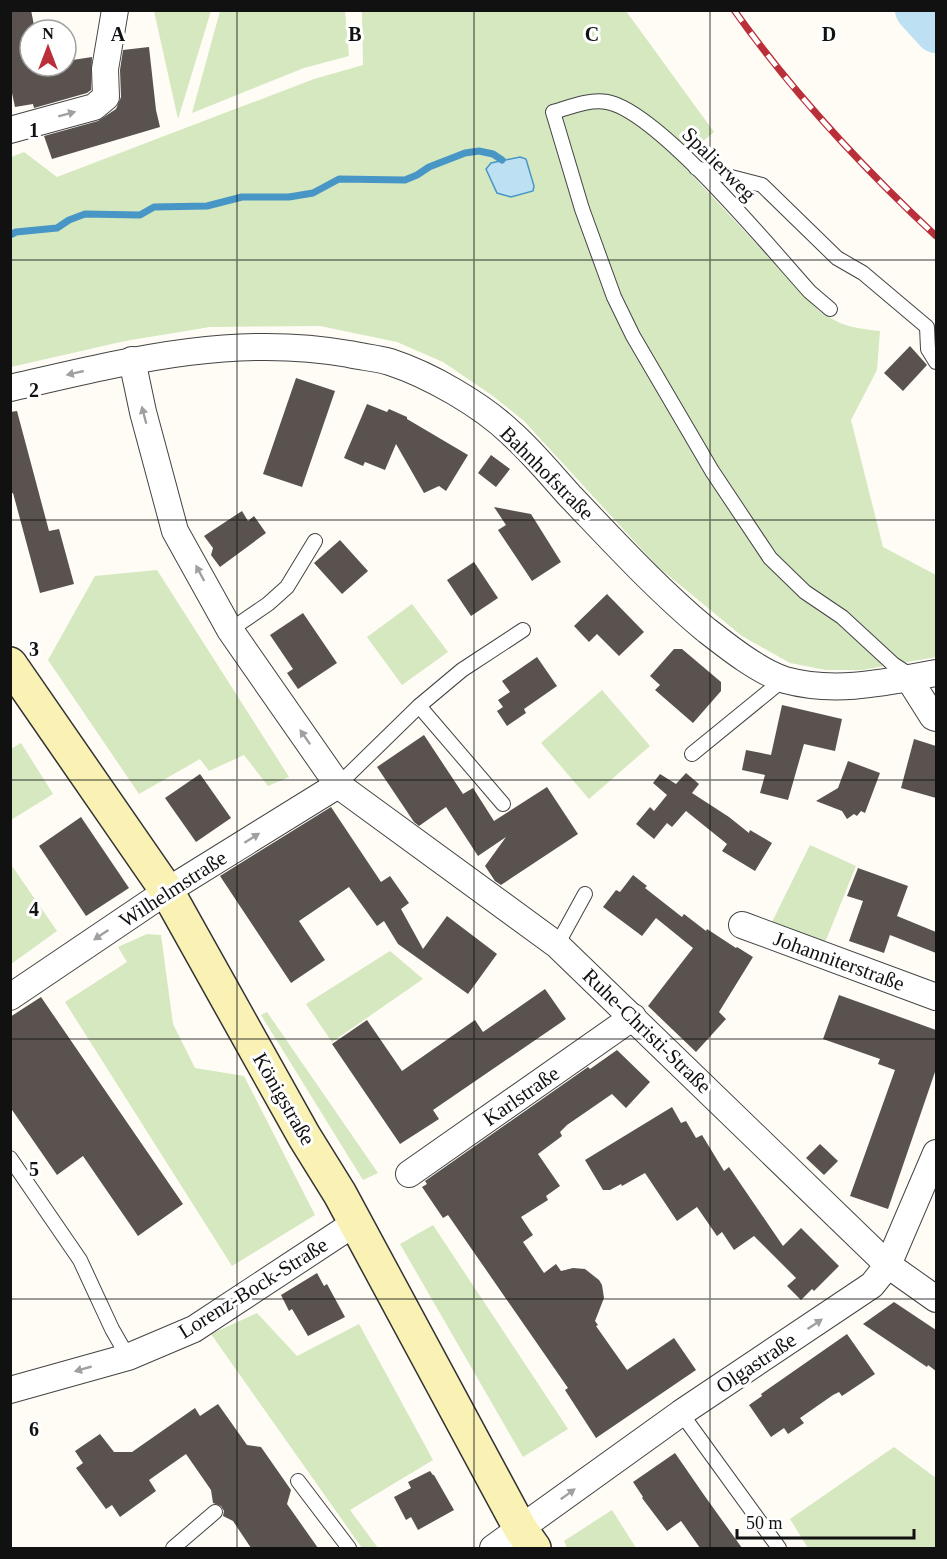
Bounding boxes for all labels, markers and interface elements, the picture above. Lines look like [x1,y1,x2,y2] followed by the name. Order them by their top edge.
[18,18,78,78] north arrow
[111,23,126,45] text: A
[348,23,362,45] text: B
[585,23,599,45] text: C
[822,23,836,45] text: D
[42,25,54,42] text: N
[58,109,76,118] one-way arrow
[29,119,39,141] text: 1
[677,122,761,206] street label: Spalierweg
[66,368,84,378] one-way arrow
[29,379,39,401] text: 2
[138,406,148,424] one-way arrow
[495,421,599,525] street label: Bahnhofstraße
[195,564,205,581] one-way arrow
[29,638,39,660] text: 3
[300,729,311,745] one-way arrow
[244,832,260,843] one-way arrow
[115,846,231,932] street label: Wilhelmstraße
[29,898,39,920] text: 4
[770,926,908,996] street label: Johanniterstraße
[94,929,110,941] one-way arrow
[578,964,716,1098] street label: Ruhe-Christi-Straße
[248,1049,320,1149] street label: Königstraße
[478,1061,564,1131] street label: Karlstraße
[29,1158,39,1180] text: 5
[174,1232,332,1344] street label: Lorenz-Bock-Straße
[806,1318,823,1329] one-way arrow
[712,1328,800,1398] street label: Olgastraße
[74,1365,92,1374] one-way arrow
[29,1418,39,1440] text: 6
[560,1489,576,1500] one-way arrow
[737,1502,914,1540] scale bar
[746,1513,783,1533] text: 50 m

